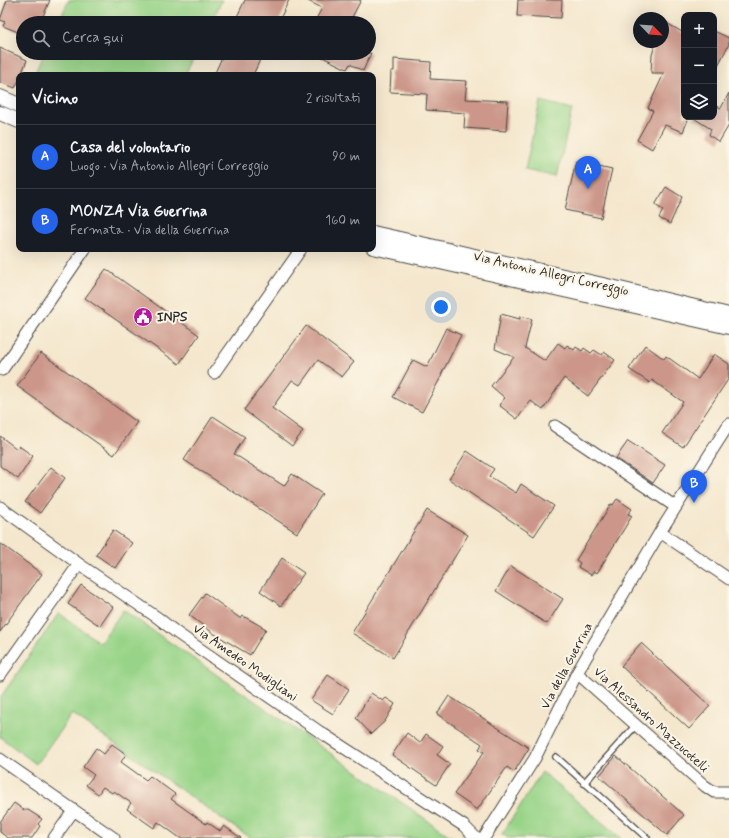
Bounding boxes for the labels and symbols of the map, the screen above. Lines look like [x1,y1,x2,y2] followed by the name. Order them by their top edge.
[633,12,669,48] north arrow
[575,156,601,189] pin: A
[471,248,631,302] street label: Via Antonio Allegri Correggio
[431,297,451,317] your location
[132,306,154,328] public building icon: INPS
[157,309,188,326] place label: INPS
[681,470,707,503] pin: B
[189,620,301,706] street label: Via Amedeo Modigliani
[537,620,597,712] street label: Via della Guerrina
[590,663,713,777] street label: Via Alessandro Mazzucotelli

